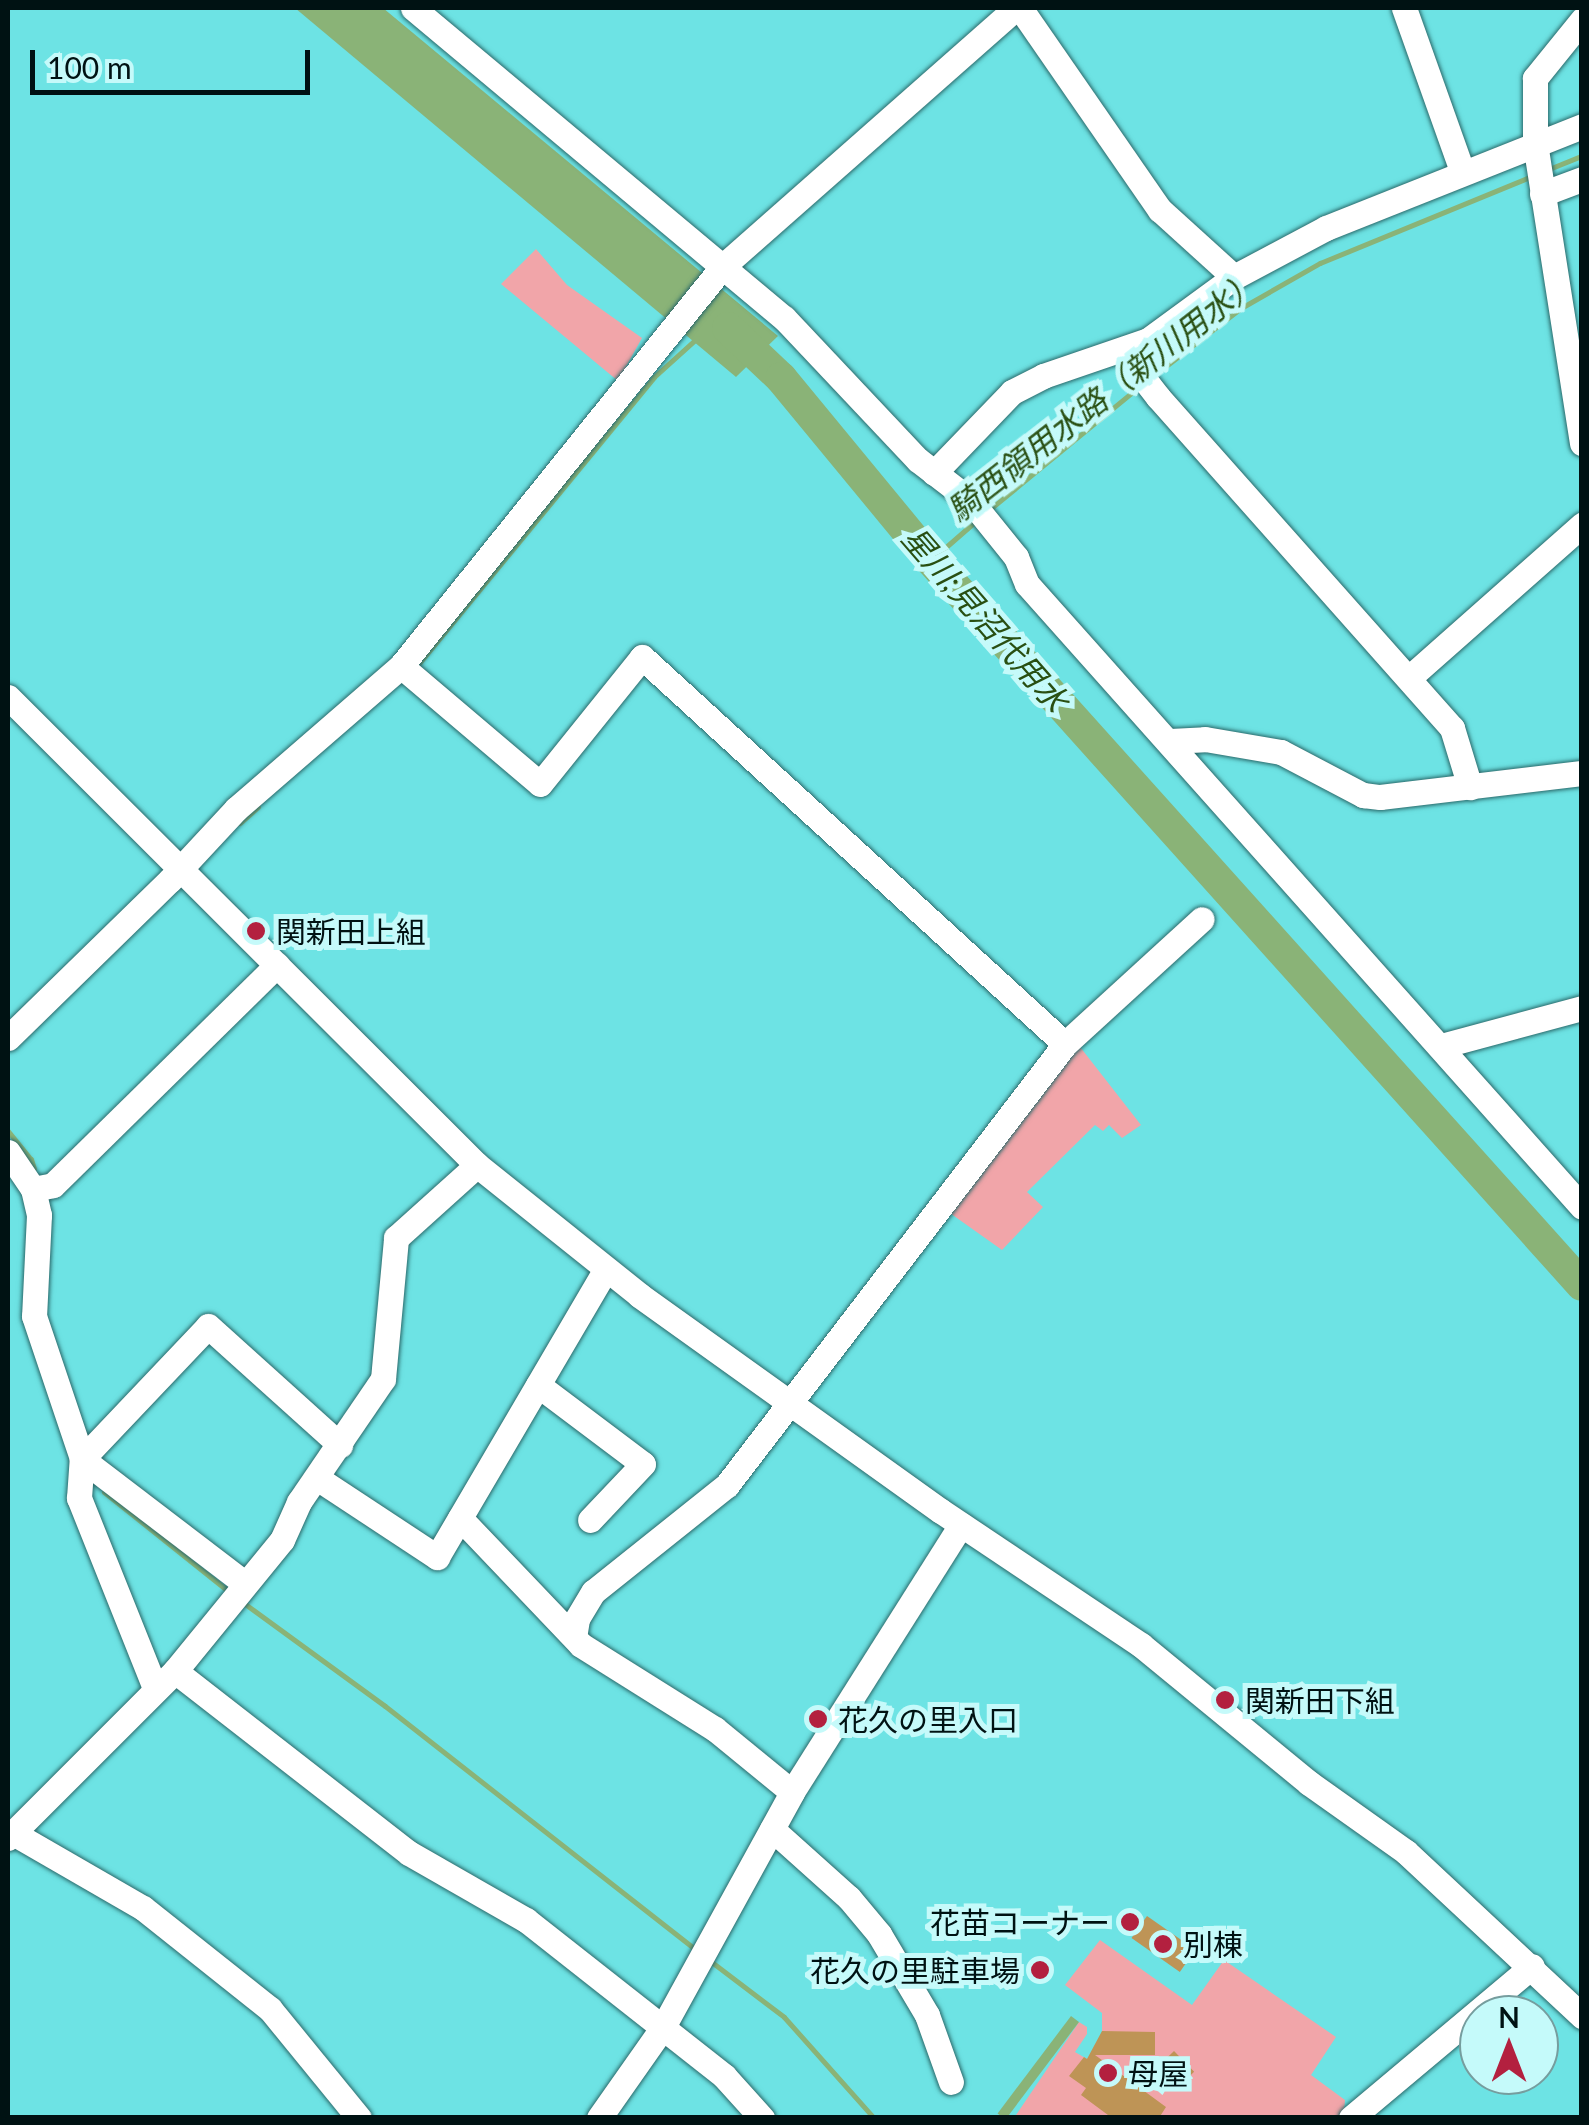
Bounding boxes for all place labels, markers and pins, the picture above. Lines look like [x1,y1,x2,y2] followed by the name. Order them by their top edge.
[276,913,426,949] place label: 関新田上組
[245,920,267,942] marker: 関新田上組
[1245,1682,1395,1718] place label: 関新田下組
[1214,1689,1236,1711] marker: 関新田下組
[838,1701,1018,1737] place label: 花久の里入口
[807,1708,829,1730] marker: 花久の里入口
[930,1904,1110,1940] place label: 花苗コーナー
[1119,1911,1141,1933] marker: 花苗コーナー
[1183,1926,1243,1962] place label: 別棟
[1152,1933,1174,1955] marker: 別棟
[810,1952,1020,1988] place label: 花久の里駐車場
[1029,1959,1051,1981] marker: 花久の里駐車場
[1128,2055,1188,2091] place label: 母屋
[1097,2062,1119,2084] marker: 母屋

